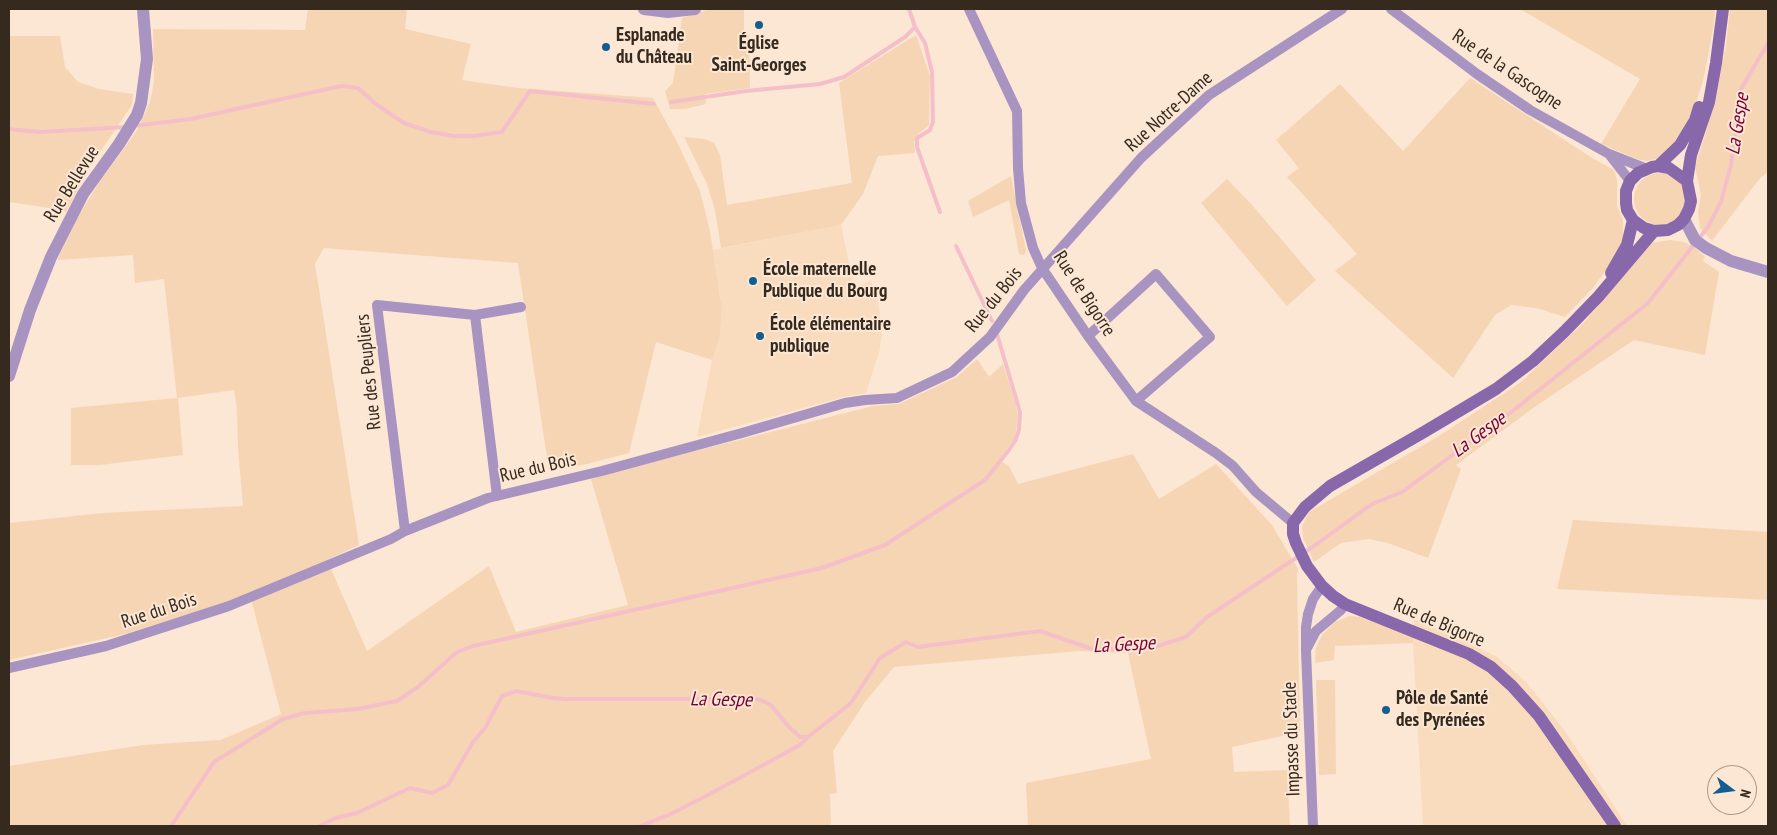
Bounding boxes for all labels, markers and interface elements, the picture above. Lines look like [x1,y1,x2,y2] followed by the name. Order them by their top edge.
[753,19,765,31] marker: Église Saint-Georges
[616,25,692,69] place label: Esplanade du Château
[1448,25,1566,115] street label: Rue de la Gascogne
[712,33,806,77] place label: Église Saint-Georges
[600,41,612,53] marker: Esplanade du Château
[1121,67,1217,157] street label: Rue Notre-Dame
[1721,91,1755,157] water label: La Gespe
[40,142,104,226] street label: Rue Bellevue
[1048,247,1120,341] street label: Rue de Bigorre
[763,259,887,303] place label: École maternelle Publique du Bourg
[961,263,1027,337] street label: Rue du Bois
[747,275,759,287] marker: École maternelle Publique du Bourg
[352,313,386,431] street label: Rue des Peupliers
[770,314,891,358] place label: École élémentaire publique
[754,330,766,342] marker: École élémentaire publique
[1447,407,1511,463] water label: La Gespe
[498,448,578,488] street label: Rue du Bois
[119,588,199,634] street label: Rue du Bois
[1390,594,1488,652] street label: Rue de Bigorre
[1092,631,1156,659] water label: La Gespe
[1279,681,1305,797] street label: Impasse du Stade
[690,687,752,713] water label: La Gespe
[1396,688,1488,732] place label: Pôle de Santé des Pyrénées
[1380,704,1392,716] marker: Pôle de Santé des Pyrénées
[1707,765,1757,815] north arrow
[1736,788,1755,800] text: N

